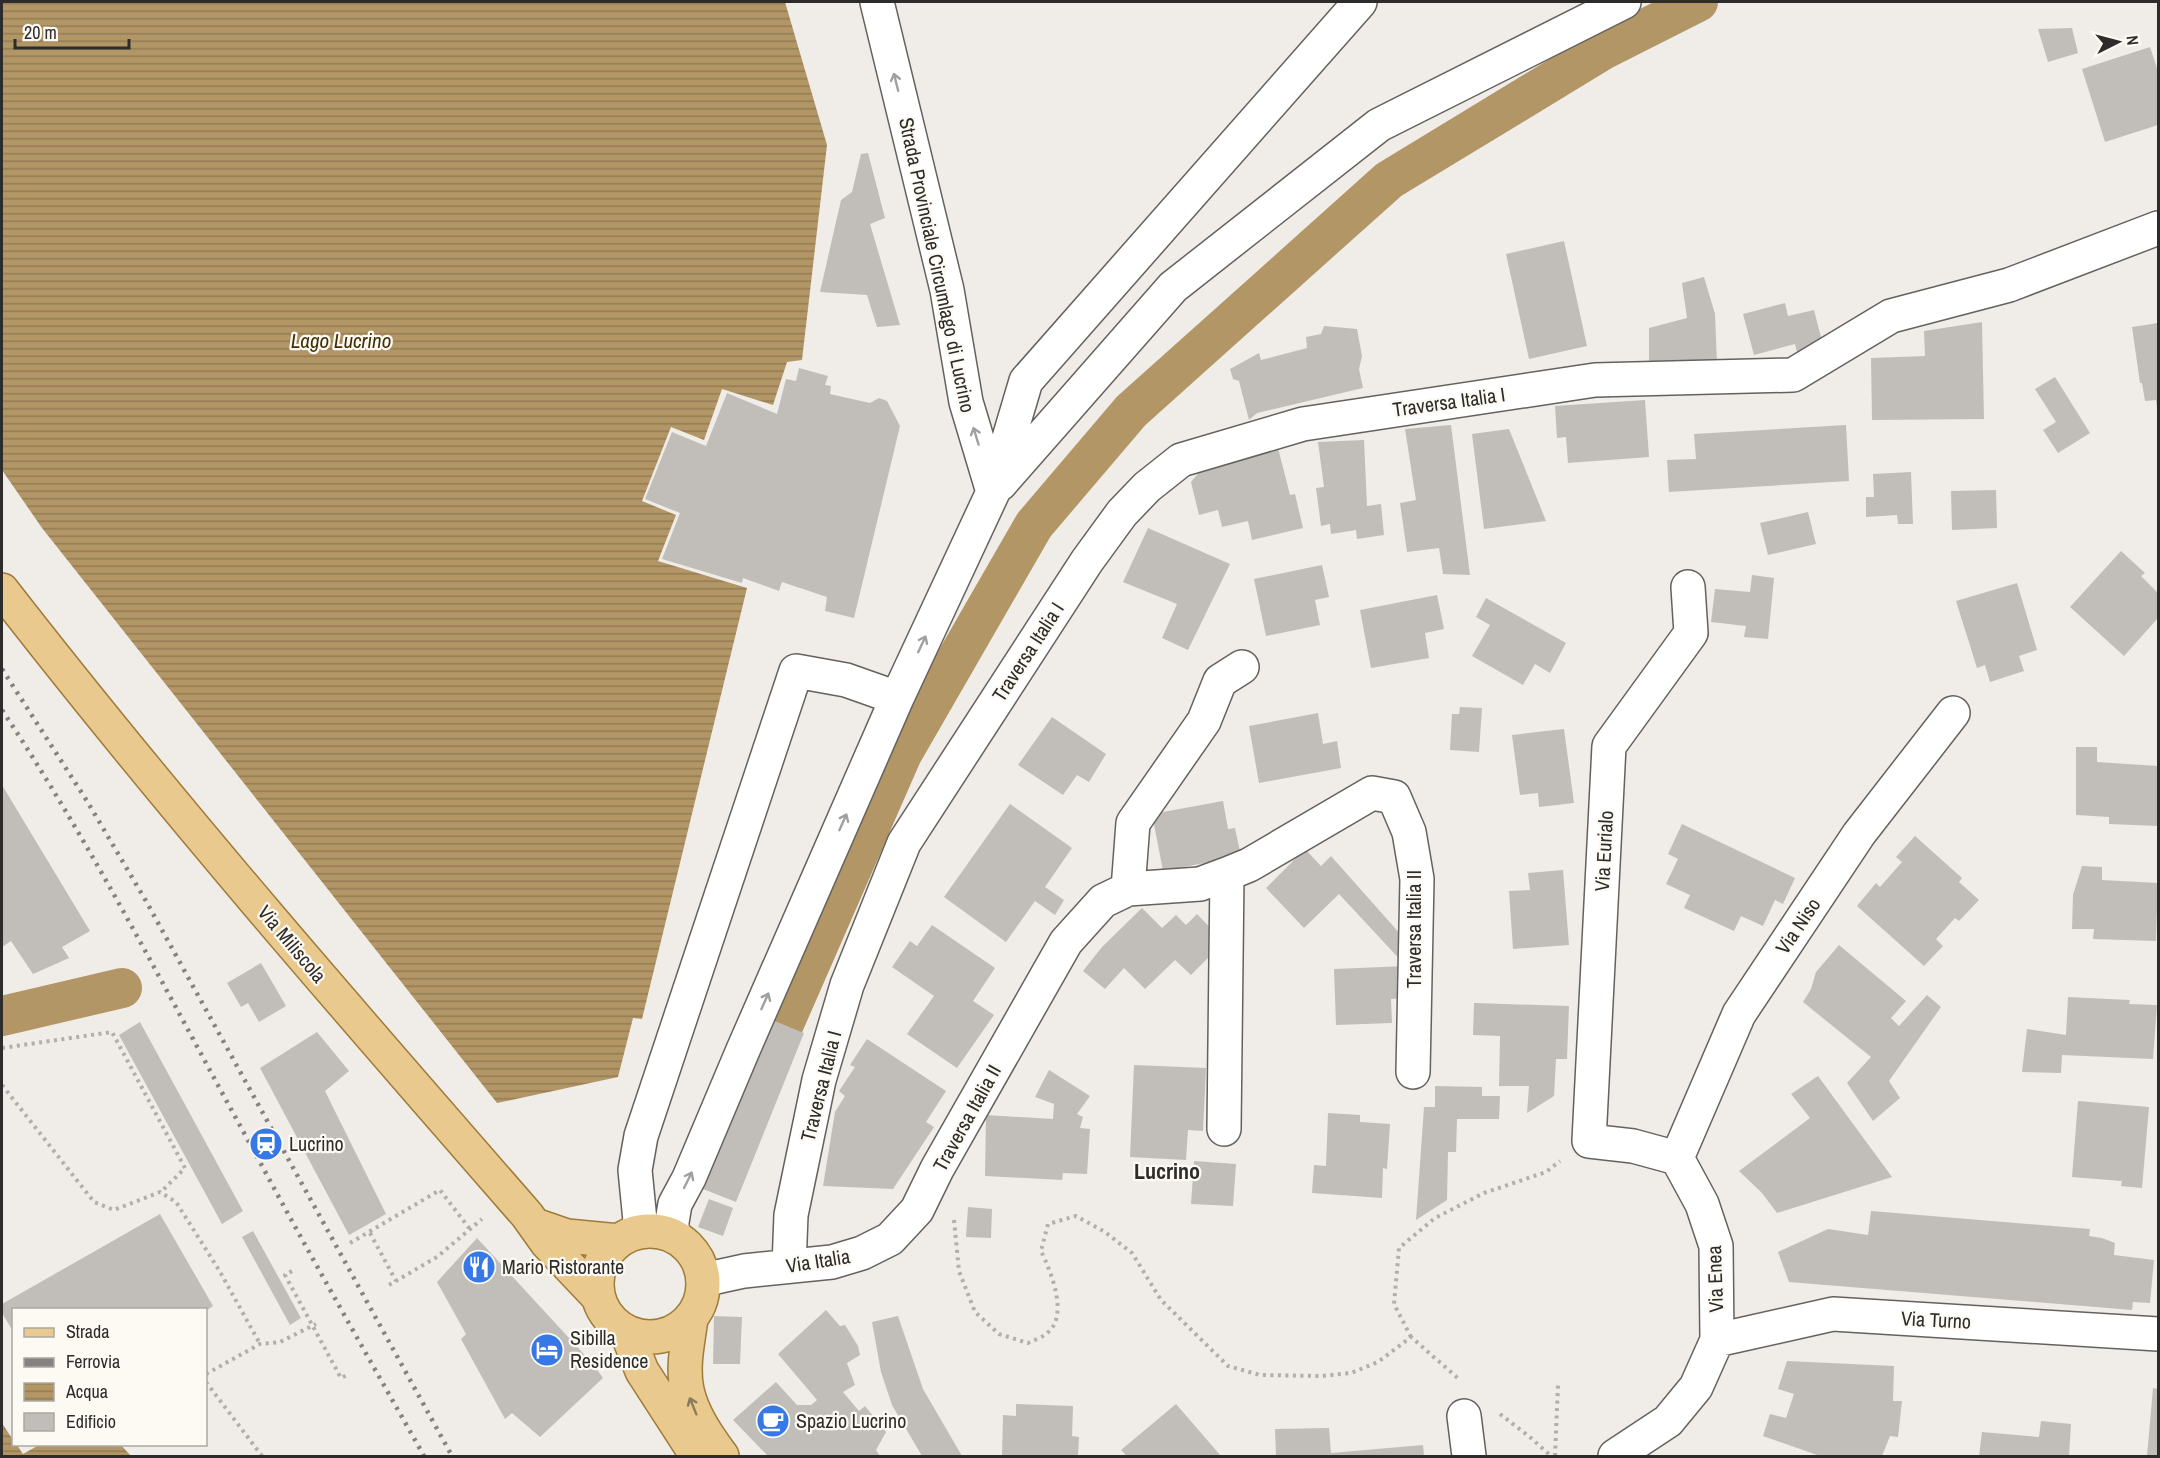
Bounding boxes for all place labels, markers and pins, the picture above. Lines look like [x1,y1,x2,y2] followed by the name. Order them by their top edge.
[248,1126,284,1162] station icon: Lucrino
[289,1130,344,1157] place label: Lucrino
[461,1249,497,1285] restaurant icon: Mario Ristorante
[502,1253,624,1280] place label: Mario Ristorante
[570,1324,648,1374] place label: Sibilla Residence
[529,1332,565,1368] hotel icon: Sibilla Residence
[755,1403,791,1439] cafe icon: Spazio Lucrino
[796,1407,906,1434] place label: Spazio Lucrino

